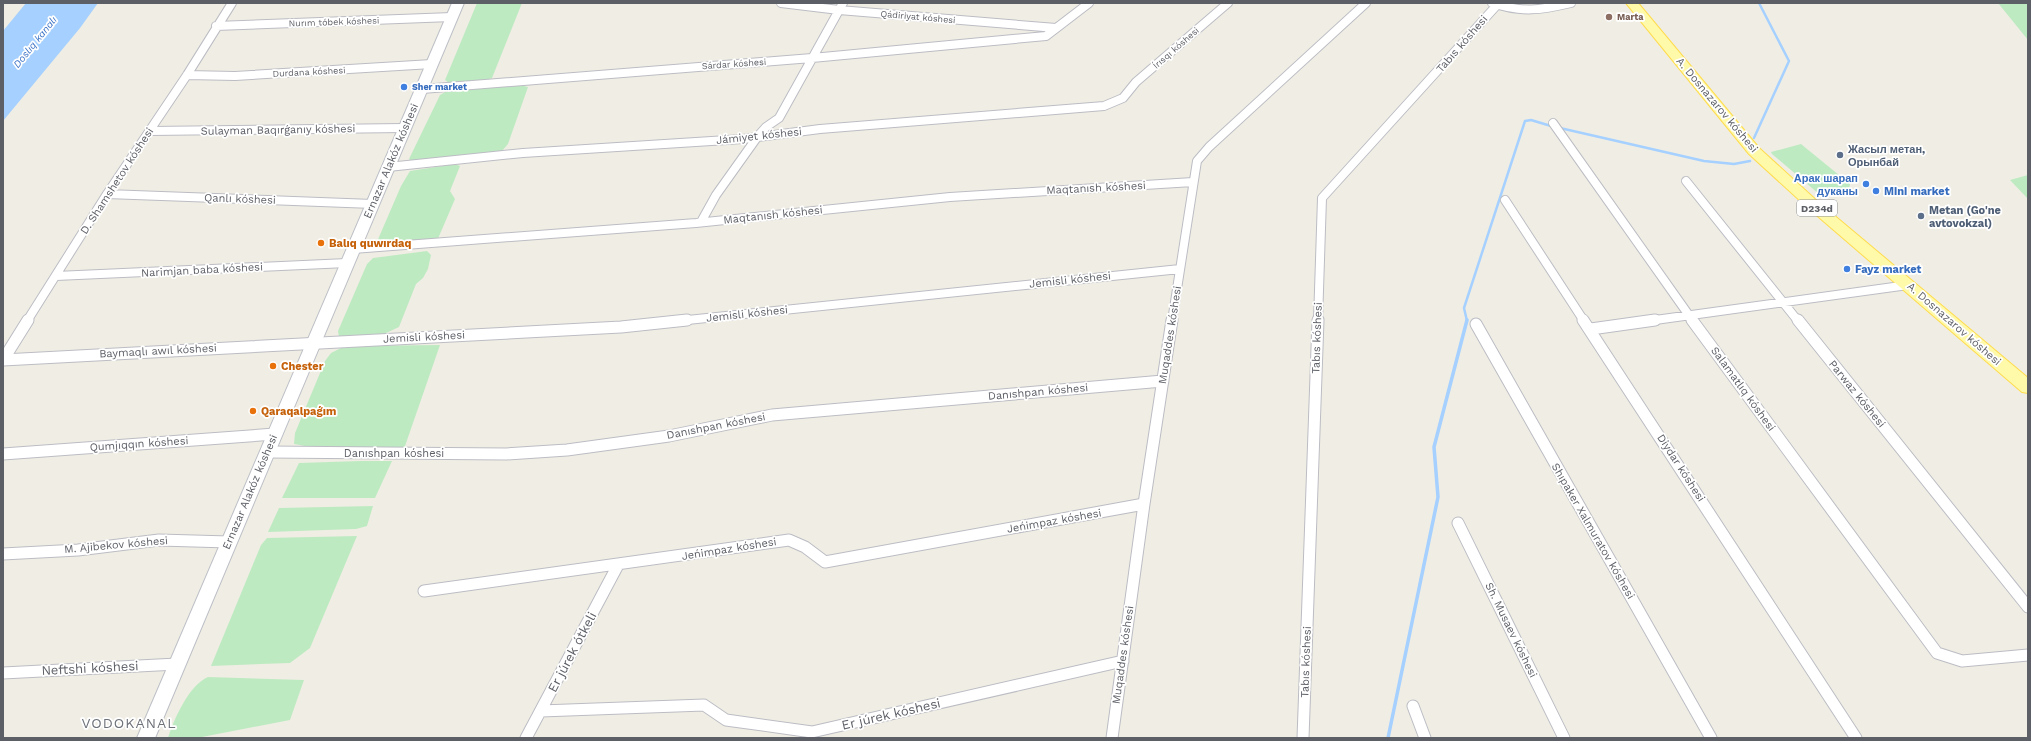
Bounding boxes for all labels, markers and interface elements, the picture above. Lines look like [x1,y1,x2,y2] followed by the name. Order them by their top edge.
[880,9,956,25] street label: Qádiriyat kóshesi
[1604,12,1614,22] marker: Marta
[1617,12,1644,22] place label: Marta
[1434,13,1490,75] street label: Tabıs kóshesi
[11,14,59,70] water label: Doslıq kanalı
[289,15,379,29] street label: Nurım tóbek kóshesi
[1150,25,1201,71] street label: Írısqı kóshesi
[1673,55,1761,155] street label: A. Dosnazarov kóshesi
[701,57,767,71] street label: Sárdar kóshesi
[272,65,346,79] street label: Durdana kóshesi
[399,82,409,92] marker: Sher market
[412,82,467,92] place label: Sher market
[361,102,421,220] street label: Ernazar Alakóz kóshesi
[201,122,356,138] street label: Sulayman Baqırǵanıy kóshesi
[78,125,156,237] street label: D. Shamshetov kóshesi
[715,125,803,147] street label: Jámiyet kóshesi
[1847,143,1925,169] place label: Жасыл метан, Орынбай
[1835,150,1845,160] marker: Жасыл метан, Орынбай
[1794,172,1858,198] place label: Арак шарап дуканы
[1046,179,1146,197] street label: Maqtanısh kóshesi
[1861,179,1871,189] marker: Арак шарап дуканы
[1884,185,1950,198] place label: Mini market
[1871,186,1881,196] marker: Mini market
[204,191,276,207] street label: Qanlı kóshesi
[1797,200,1837,216] road number: D234d
[723,203,823,227] street label: Maqtanısh kóshesi
[1929,204,2001,230] place label: Metan (Go'ne avtovokzal)
[1916,211,1926,221] marker: Metan (Go'ne avtovokzal)
[329,237,411,250] place label: Balıq quwırdaq
[316,238,326,248] marker: Balıq quwırdaq
[141,260,263,280] street label: Narimjan baba kóshesi
[1855,263,1922,276] place label: Fayz market
[1842,264,1852,274] marker: Fayz market
[1029,269,1112,291] street label: Jemisli kóshesi
[1904,280,2004,368] street label: A. Dosnazarov kóshesi
[1156,285,1184,385] street label: Muqaddes kóshesi
[1309,302,1325,374] street label: Tabıs kóshesi
[706,303,789,325] street label: Jemisli kóshesi
[383,328,465,346] street label: Jemisli kóshesi
[99,341,217,361] street label: Baymaqlı awıl kóshesi
[1708,344,1778,434] street label: Salamatlıq kóshesi
[1826,358,1888,430] street label: Parwaz kóshesi
[281,360,324,373] place label: Chester
[268,361,278,371] marker: Chester
[987,381,1089,403] street label: Danıshpan kóshesi
[261,405,336,418] place label: Qaraqalpaǵım
[248,406,258,416] marker: Qaraqalpaǵım
[665,410,767,442] street label: Danıshpan kóshesi
[1654,432,1708,504] street label: Diydar kóshesi
[220,433,280,551] street label: Ernazar Alakóz kóshesi
[89,434,189,454] street label: Qumjıqqın kóshesi
[344,447,444,460] street label: Danıshpan kóshesi
[1549,461,1637,601] street label: Shıpaker Xalmuratov kóshesi
[1006,506,1102,536] street label: Jeńimpaz kóshesi
[64,534,169,556] street label: M. Ajibekov kóshesi
[681,535,777,563] street label: Jeńimpaz kóshesi
[1482,580,1540,680] street label: Sh. Musaev kóshesi
[1110,605,1136,705] street label: Muqaddes kóshesi
[545,609,599,695] street label: Er júrek ótkeli
[1298,626,1314,698] street label: Tabıs kóshesi
[41,658,139,678] street label: Neftshi kóshesi
[840,695,942,733] street label: Er júrek kóshesi
[81,715,177,731] district label: VODOKANAL

